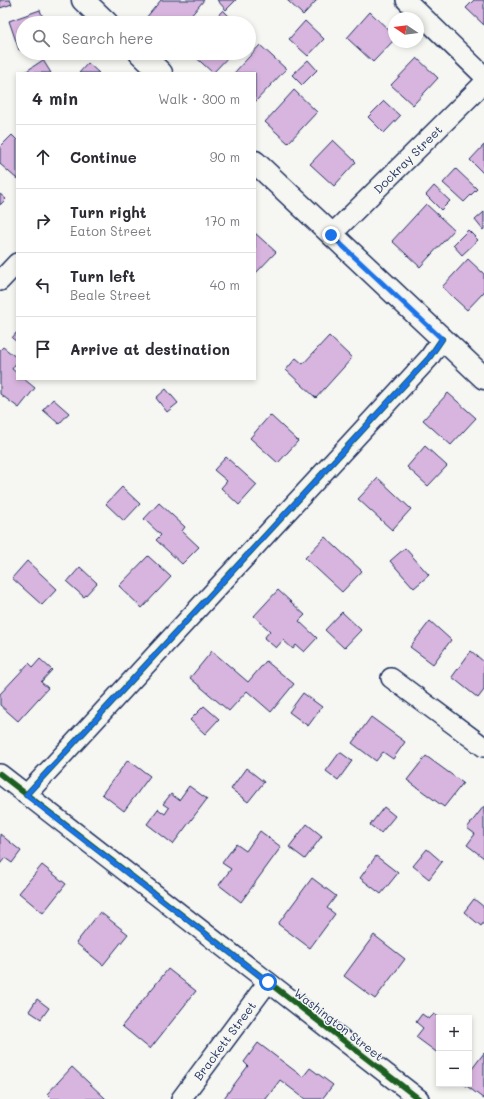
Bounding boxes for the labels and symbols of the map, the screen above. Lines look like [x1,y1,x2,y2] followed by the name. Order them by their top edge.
[388,12,424,48] north arrow
[370,121,445,197] street label: Dockray Street
[322,226,340,244] route end
[259,973,277,991] route start
[291,984,387,1064] street label: Washington Street
[190,998,259,1083] street label: Brackett Street

